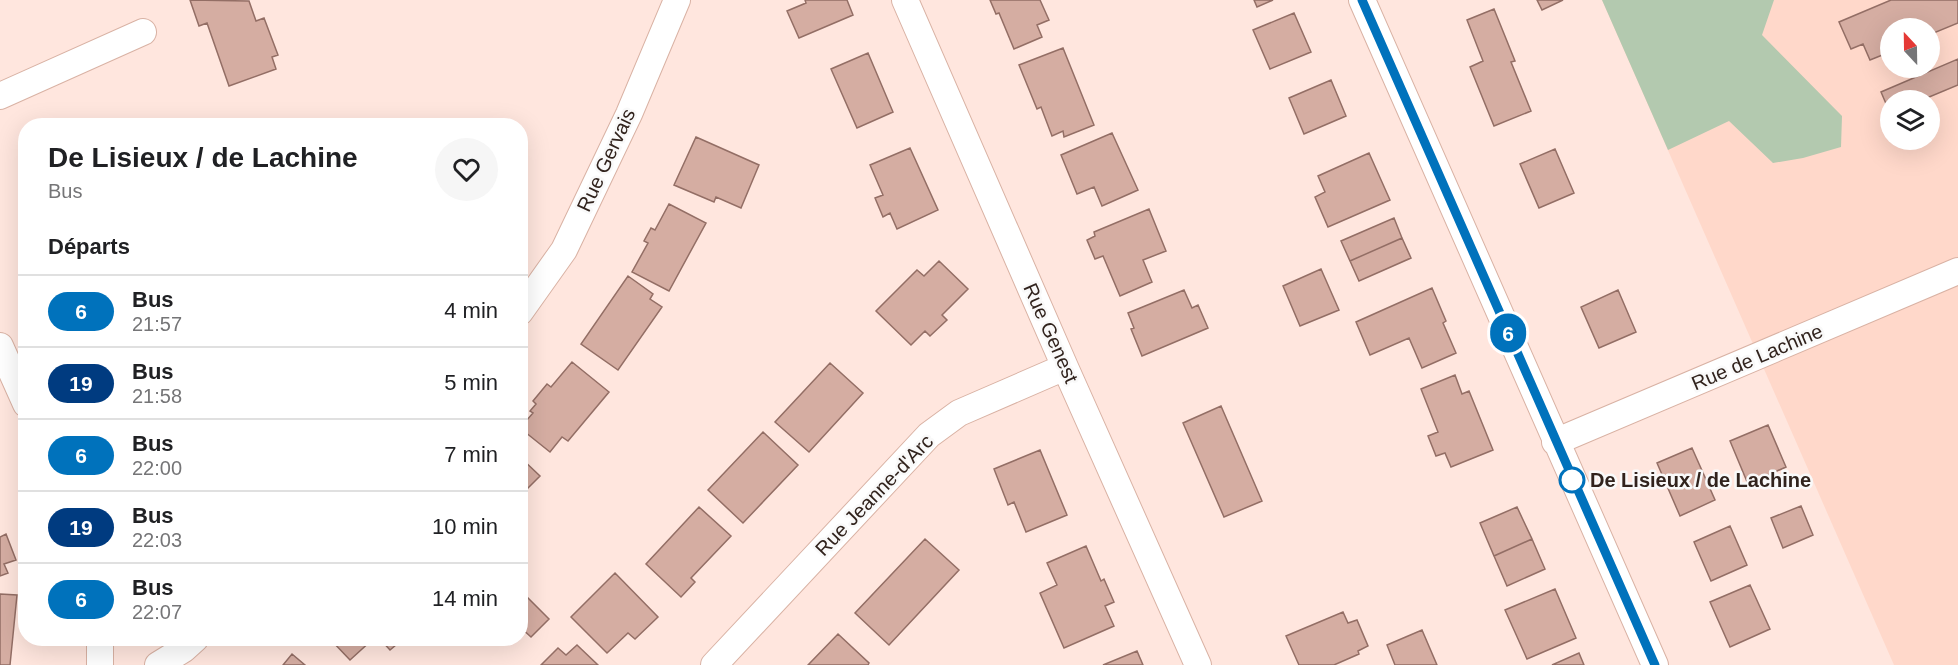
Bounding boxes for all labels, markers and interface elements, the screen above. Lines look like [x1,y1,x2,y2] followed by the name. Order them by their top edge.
[1880,18,1940,78] north arrow
[1880,18,1940,150] map controls
[1880,90,1940,150] button: layers
[573,105,639,215] street label: Rue Gervais
[435,138,498,201] button: heart
[48,142,358,173] text: De Lisieux / de Lachine
[48,180,82,202] text: Bus
[48,234,130,259] text: Départs
[1019,280,1083,387] street label: Rue Genest
[132,287,174,312] text: Bus
[444,298,498,323] text: 4 min
[75,300,87,323] text: 6
[132,313,182,335] text: 21:57
[1488,314,1528,352] line badge: 6
[1688,320,1826,394] street label: Rue de Lachine
[1502,322,1514,345] text: 6
[132,359,174,384] text: Bus
[444,370,498,395] text: 5 min
[69,372,93,395] text: 19
[132,385,182,407] text: 21:58
[811,430,937,560] street label: Rue Jeanne-d'Arc
[132,431,174,456] text: Bus
[444,442,498,467] text: 7 min
[75,444,87,467] text: 6
[132,457,182,479] text: 22:00
[1559,467,1585,493] marker: De Lisieux / de Lachine
[1590,469,1811,491] place label: De Lisieux / de Lachine
[132,503,174,528] text: Bus
[432,514,498,539] text: 10 min
[69,516,93,539] text: 19
[132,529,182,551] text: 22:03
[132,575,174,600] text: Bus
[432,586,498,611] text: 14 min
[75,588,87,611] text: 6
[132,601,182,623] text: 22:07

